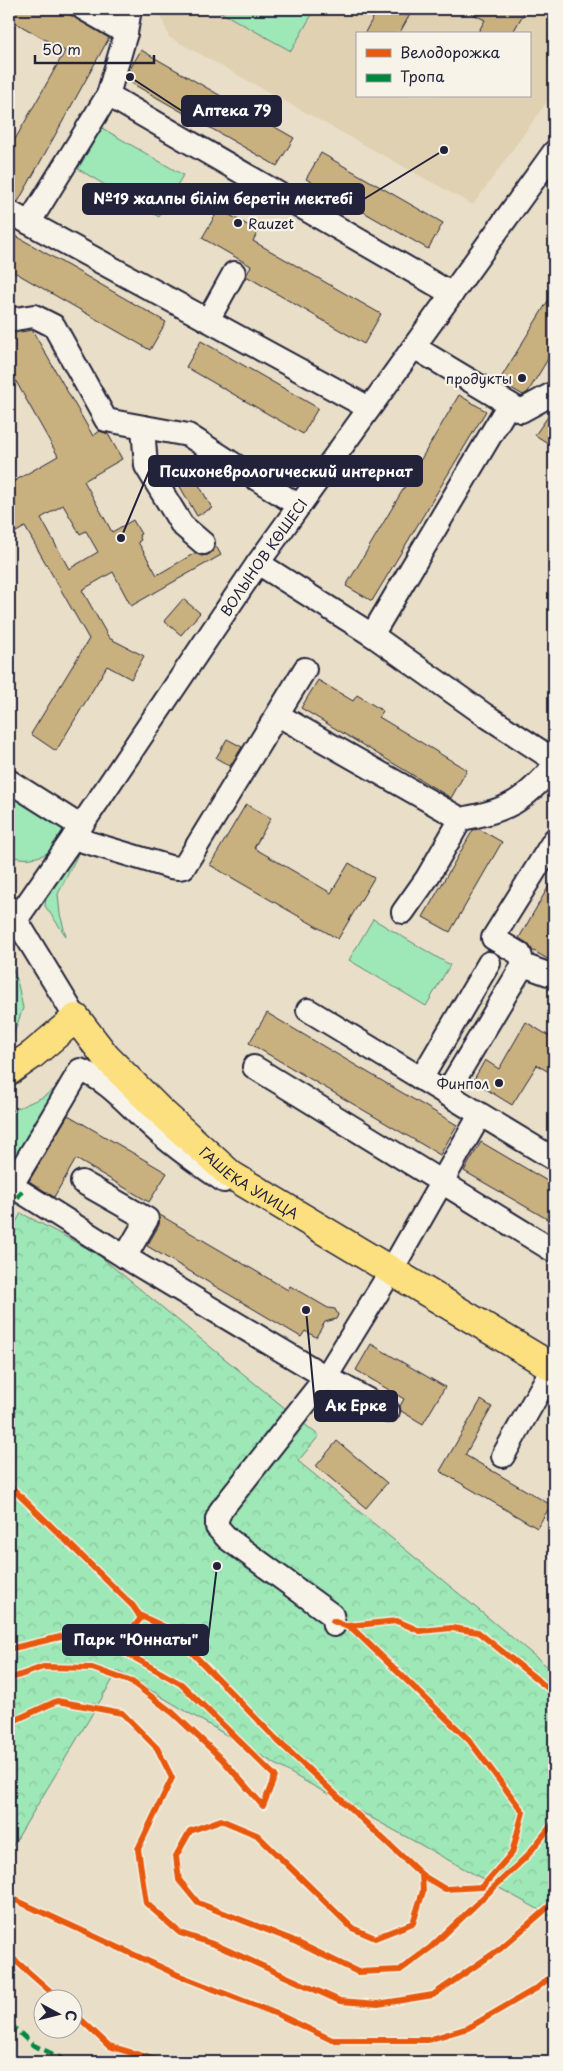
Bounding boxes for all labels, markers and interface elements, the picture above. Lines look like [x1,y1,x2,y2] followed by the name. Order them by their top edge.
[35,32,154,64] scale bar
[356,32,530,98] legend
[42,37,81,60] text: 50 m
[400,40,501,63] text: Велодорожка
[400,64,445,87] text: Тропа
[182,96,281,126] callout: Аптека 79
[193,98,271,121] text: Аптека 79
[83,184,364,214] callout: №19 жалпы білім беретін мектебі
[93,186,353,209] text: №19 жалпы білім беретін мектебі
[248,213,294,234] place label: Rauzet
[232,217,244,229] marker: Rauzet
[446,368,512,389] place label: продукты
[516,372,528,384] marker: продукты
[149,456,422,486] callout: Психоневрологический интернат
[159,459,414,482] text: Психоневрологический интернат
[215,494,312,620] street label: ВОЛЫНОВ КӨШЕСІ
[437,1073,489,1094] place label: Финпол
[493,1077,505,1089] marker: Финпол
[195,1141,303,1224] street label: ГАШЕКА УЛИЦА
[315,1391,397,1421] callout: Ак Ерке
[324,1393,387,1416] text: Ак Ерке
[63,1625,208,1655] callout: Парк "Юннаты"
[74,1627,199,1650] text: Парк "Юннаты"
[32,1988,82,2038] north arrow
[60,2009,82,2022] text: С

